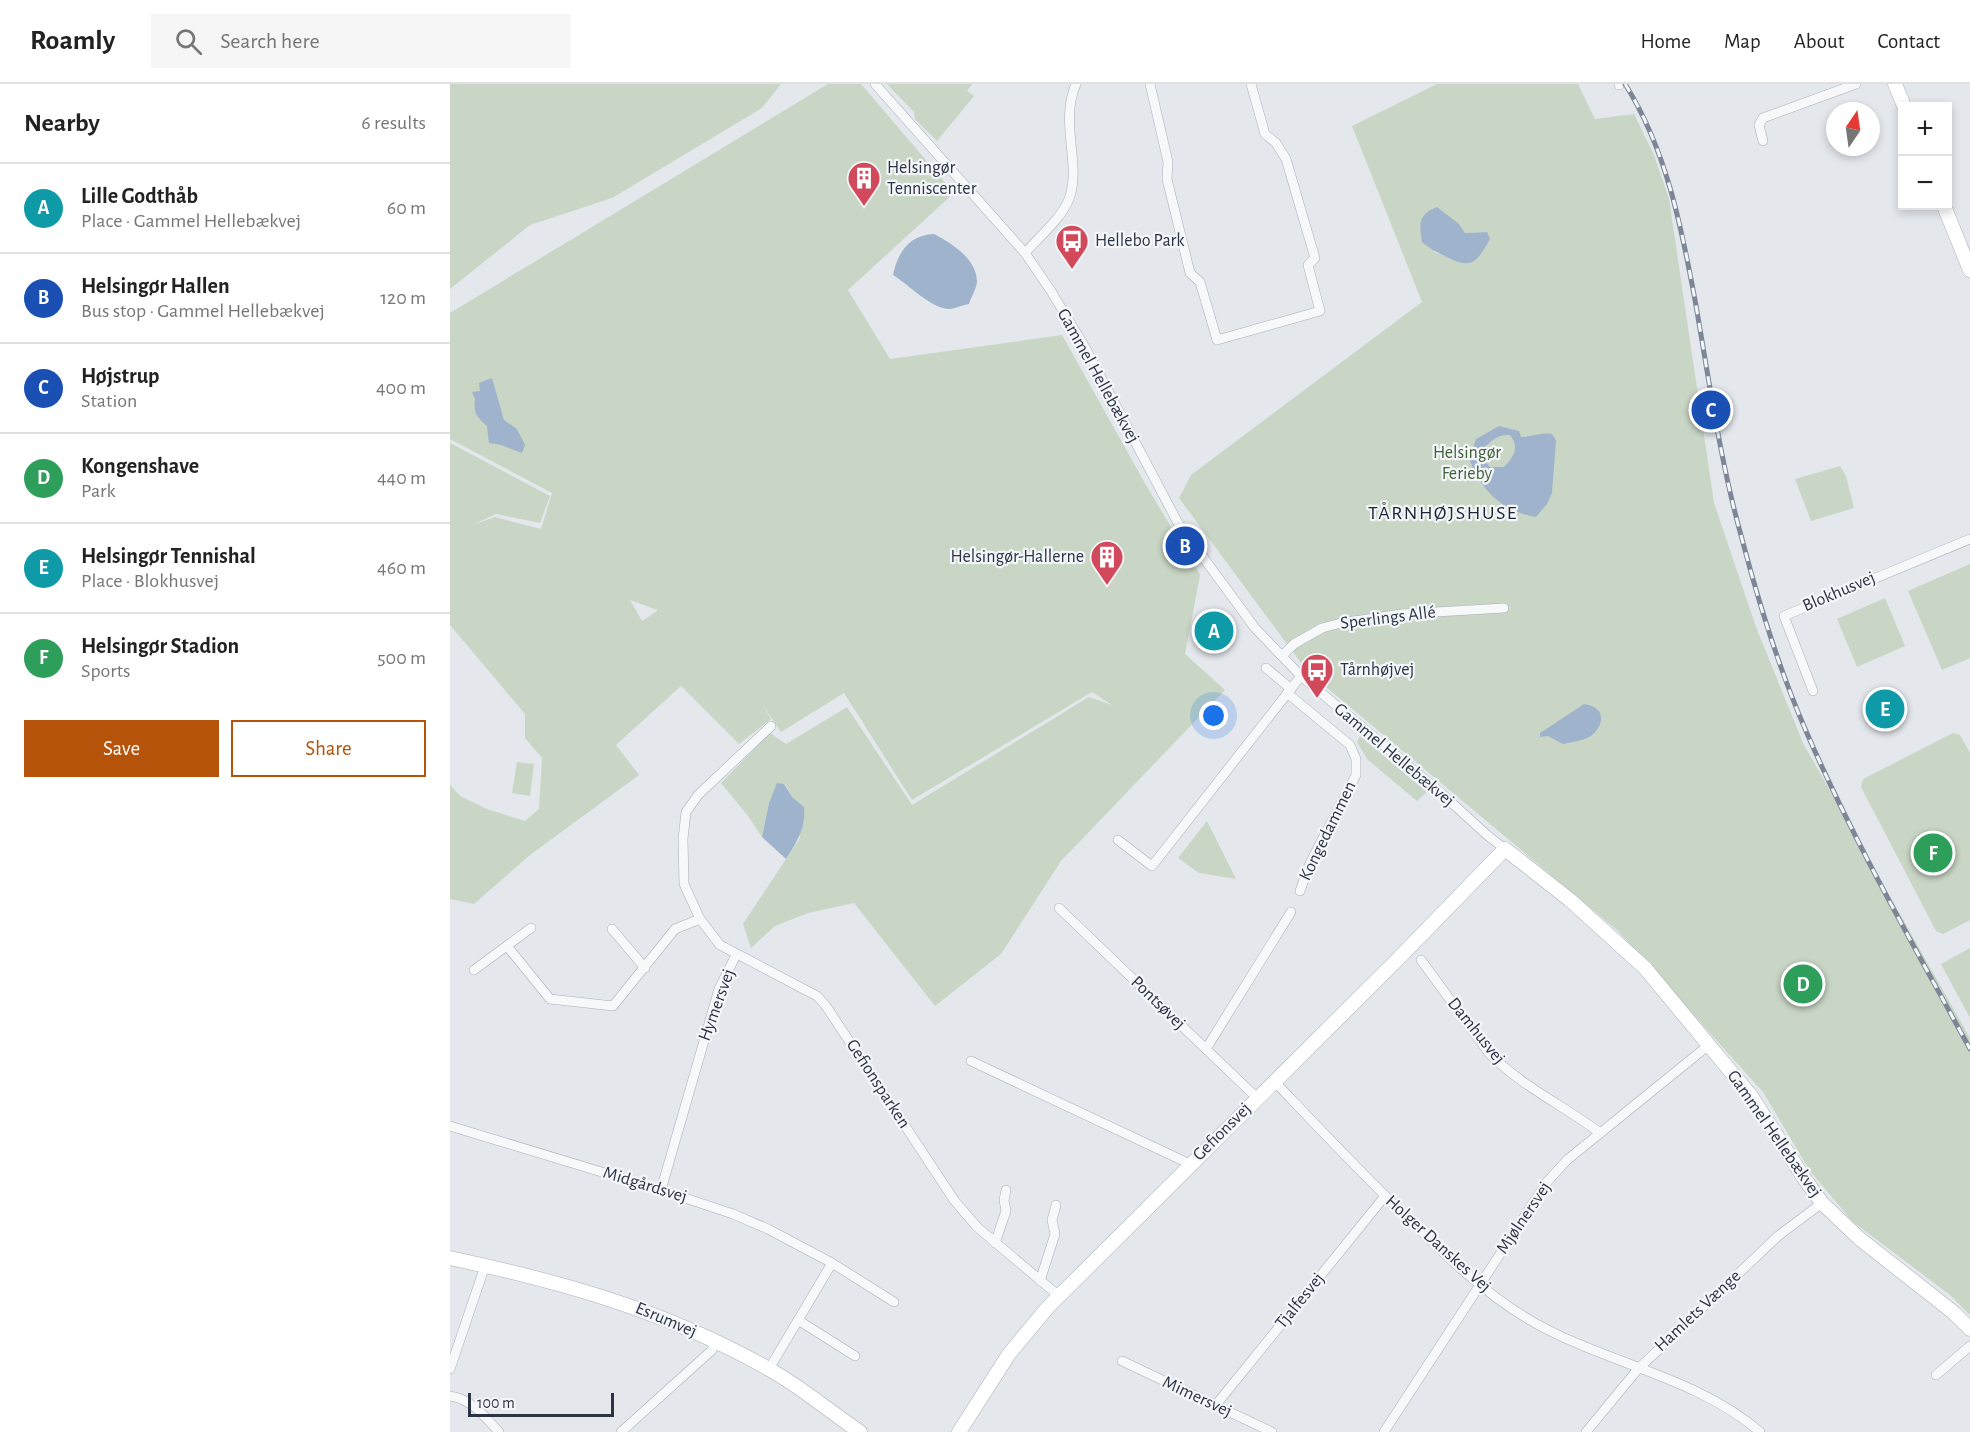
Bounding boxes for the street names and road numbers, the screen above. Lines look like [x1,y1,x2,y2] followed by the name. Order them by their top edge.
[1054,306,1142,446] street label: Gammel Hellebækvej
[1800,569,1878,615] street label: Blokhusvej
[1339,603,1437,633] street label: Sperlings Allé
[1331,700,1457,810] street label: Gammel Hellebækvej
[1296,778,1360,884] street label: Kongedammen
[696,967,738,1043] street label: Hymersvej
[1127,973,1189,1033] street label: Pontsøvej
[1444,994,1508,1068] street label: Damhusvej
[843,1036,913,1132] street label: Gefionsparken
[1723,1067,1825,1201] street label: Gammel Hellebækvej
[1190,1100,1254,1164] street label: Gefionsvej
[601,1164,689,1206] street label: Midgårdsvej
[1493,1179,1555,1257] street label: Mjølnersvej
[1382,1192,1494,1296] street label: Holger Danskes Vej
[1652,1267,1744,1355] street label: Hamlets Vænge
[1272,1270,1328,1332] street label: Tjalfesvej
[633,1299,699,1341] street label: Esrumvej
[1160,1373,1234,1421] street label: Mimersvej

